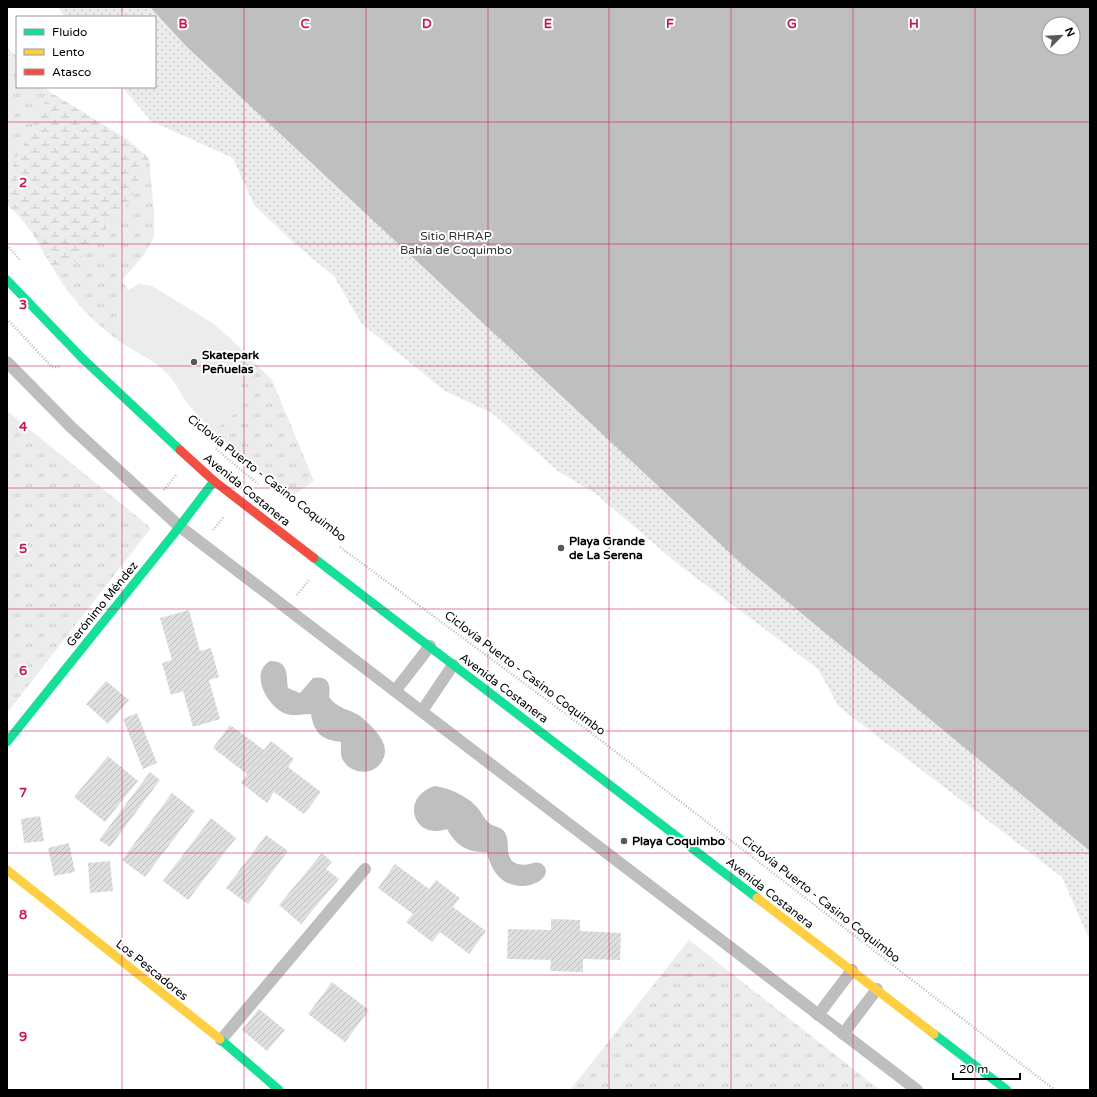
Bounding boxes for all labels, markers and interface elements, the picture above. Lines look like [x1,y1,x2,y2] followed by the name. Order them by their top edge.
[16,16,156,88] legend
[178,16,188,32] text: B
[300,16,310,32] text: C
[422,16,432,32] text: D
[544,16,552,32] text: E
[666,16,674,32] text: F
[787,16,797,32] text: G
[909,16,919,32] text: H
[1041,16,1081,56] north arrow
[52,25,87,39] text: Fluido
[1062,25,1077,39] text: N
[52,45,85,59] text: Lento
[52,65,91,79] text: Atasco
[19,175,27,191] text: 2
[400,229,512,257] park label: Sitio RHRAP Bahía de Coquimbo
[19,297,27,313] text: 3
[202,348,260,376] place label: Skatepark Peñuelas
[189,357,199,367] marker: Skatepark Peñuelas
[185,412,349,544] street label: Ciclovía Puerto - Casino Coquimbo
[19,419,28,435] text: 4
[201,451,293,529] street label: Avenida Costanera
[569,534,645,562] place label: Playa Grande de La Serena
[19,541,27,557] text: 5
[556,543,566,553] marker: Playa Grande de La Serena
[63,559,141,649] street label: Gerónimo Méndez
[442,608,608,738] street label: Ciclovía Puerto - Casino Coquimbo
[457,650,551,726] street label: Avenida Costanera
[19,663,27,679] text: 6
[19,785,27,801] text: 7
[739,833,903,965] street label: Ciclovía Puerto - Casino Coquimbo
[632,834,725,849] place label: Playa Coquimbo
[619,836,629,846] marker: Playa Coquimbo
[723,854,817,932] street label: Avenida Costanera
[19,907,27,923] text: 8
[113,937,191,1003] street label: Los Pescadores
[19,1029,27,1045] text: 9
[953,1055,1020,1081] scale bar
[959,1062,988,1076] text: 20 m

